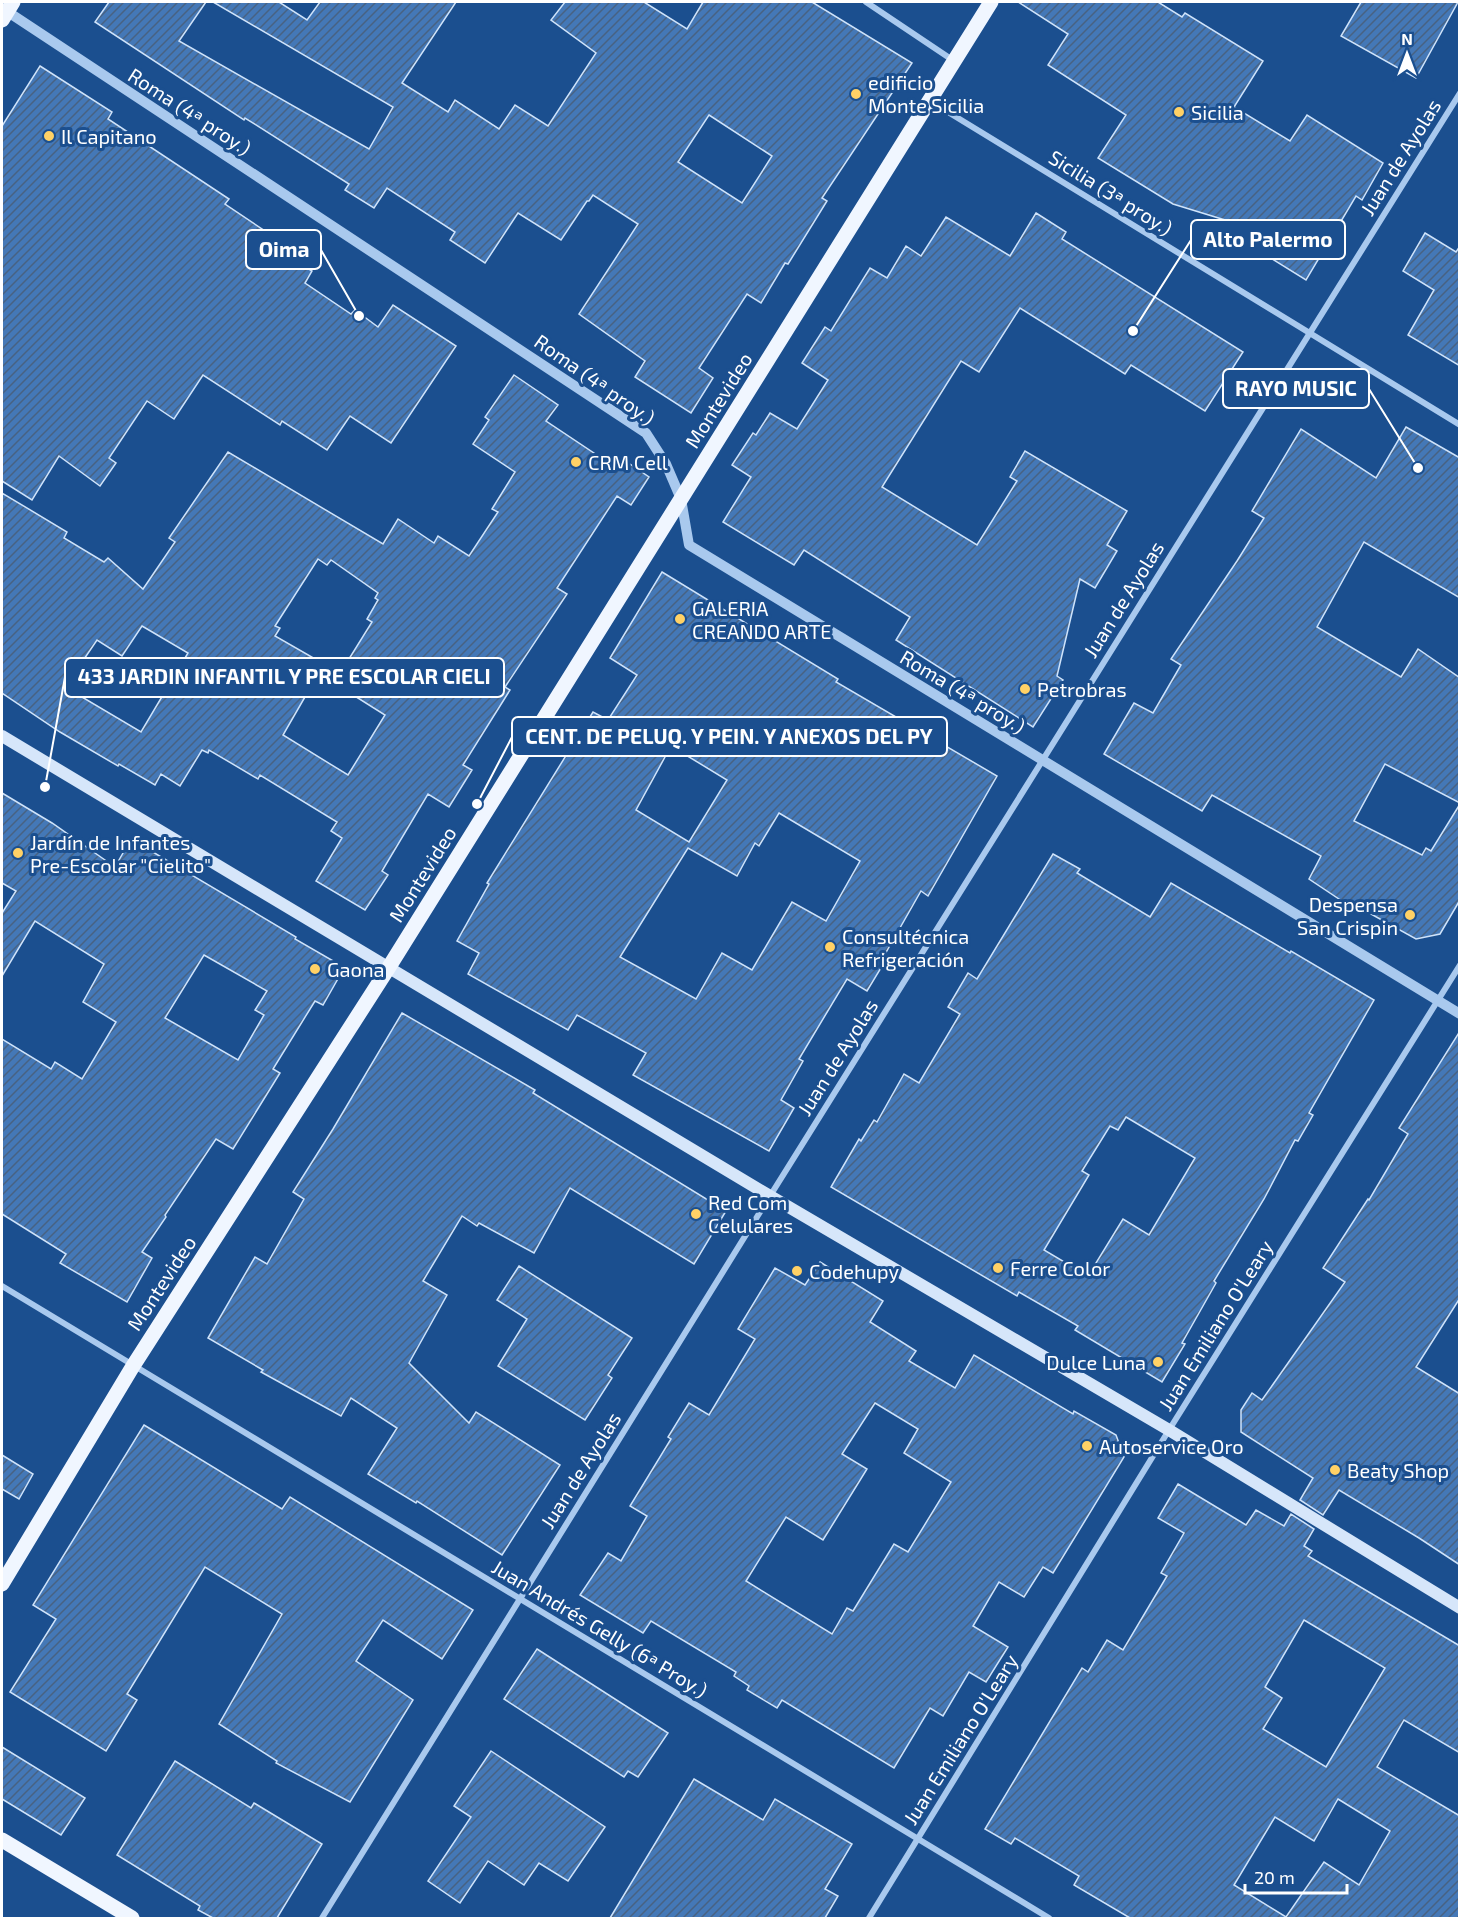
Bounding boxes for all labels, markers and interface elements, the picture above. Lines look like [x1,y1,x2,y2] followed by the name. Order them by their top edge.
[1377,24,1437,84] north arrow
[1401,29,1413,48] text: N
[124,62,256,160] street label: Roma (4ª proy.)
[868,70,984,117] place label: edificio Monte Sicilia
[849,87,863,101] marker: edificio Monte Sicilia
[1355,94,1445,220] street label: Juan de Ayolas
[1191,100,1244,124] place label: Sicilia
[1172,105,1186,119] marker: Sicilia
[61,124,157,148] place label: Il Capitano
[42,129,56,143] marker: Il Capitano
[1045,144,1177,240] street label: Sicilia (3ª proy.)
[1191,220,1345,259] callout: Alto Palermo
[1203,226,1333,251] text: Alto Palermo
[246,230,321,269] callout: Oima
[259,236,309,261] text: Oima
[530,329,660,429] street label: Roma (4ª proy.)
[679,348,757,452] street label: Montevideo
[1223,369,1369,408] callout: RAYO MUSIC
[1235,375,1357,400] text: RAYO MUSIC
[588,450,668,474] place label: CRM Cell
[569,455,583,469] marker: CRM Cell
[1078,536,1168,662] street label: Juan de Ayolas
[692,596,832,643] place label: GALERIA CREANDO ARTE
[673,612,687,626] marker: GALERIA CREANDO ARTE
[896,644,1030,738] street label: Roma (4ª proy.)
[65,658,504,697] callout: 433 JARDIN INFANTIL Y PRE ESCOLAR CIELI
[77,663,491,688] text: 433 JARDIN INFANTIL Y PRE ESCOLAR CIELI
[1037,677,1127,701] place label: Petrobras
[1018,682,1032,696] marker: Petrobras
[512,717,947,756] callout: CENT. DE PELUQ. Y PEIN. Y ANEXOS DEL PY
[525,723,933,749] text: CENT. DE PELUQ. Y PEIN. Y ANEXOS DEL PY
[383,822,461,926] street label: Montevideo
[30,830,211,877] place label: Jardín de Infantes Pre-Escolar "Cielito"
[11,846,25,860] marker: Jardín de Infantes Pre-Escolar "Cielito"
[1297,892,1398,939] place label: Despensa San Crispin
[1403,908,1417,922] marker: Despensa San Crispin
[842,924,969,971] place label: Consultécnica Refrigeración
[823,940,837,954] marker: Consultécnica Refrigeración
[327,957,385,981] place label: Gaona
[308,962,322,976] marker: Gaona
[792,994,882,1120] street label: Juan de Ayolas
[708,1190,793,1237] place label: Red Com Celulares
[689,1207,703,1221] marker: Red Com Celulares
[122,1231,200,1335] street label: Montevideo
[1153,1235,1277,1415] street label: Juan Emiliano O'Leary
[1010,1256,1110,1280] place label: Ferre Color
[809,1259,899,1283] place label: Codehupy
[991,1261,1005,1275] marker: Ferre Color
[790,1264,804,1278] marker: Codehupy
[1046,1350,1146,1374] place label: Dulce Luna
[1151,1355,1165,1369] marker: Dulce Luna
[535,1407,625,1533] street label: Juan de Ayolas
[1099,1434,1244,1458] place label: Autoservice Oro
[1080,1439,1094,1453] marker: Autoservice Oro
[1347,1458,1449,1482] place label: Beaty Shop
[1328,1463,1342,1477] marker: Beaty Shop
[488,1554,712,1702] street label: Juan Andrés Gelly (6ª Proy.)
[898,1649,1022,1829] street label: Juan Emiliano O'Leary
[1245,1857,1347,1895] scale bar
[1254,1866,1295,1888] text: 20 m

